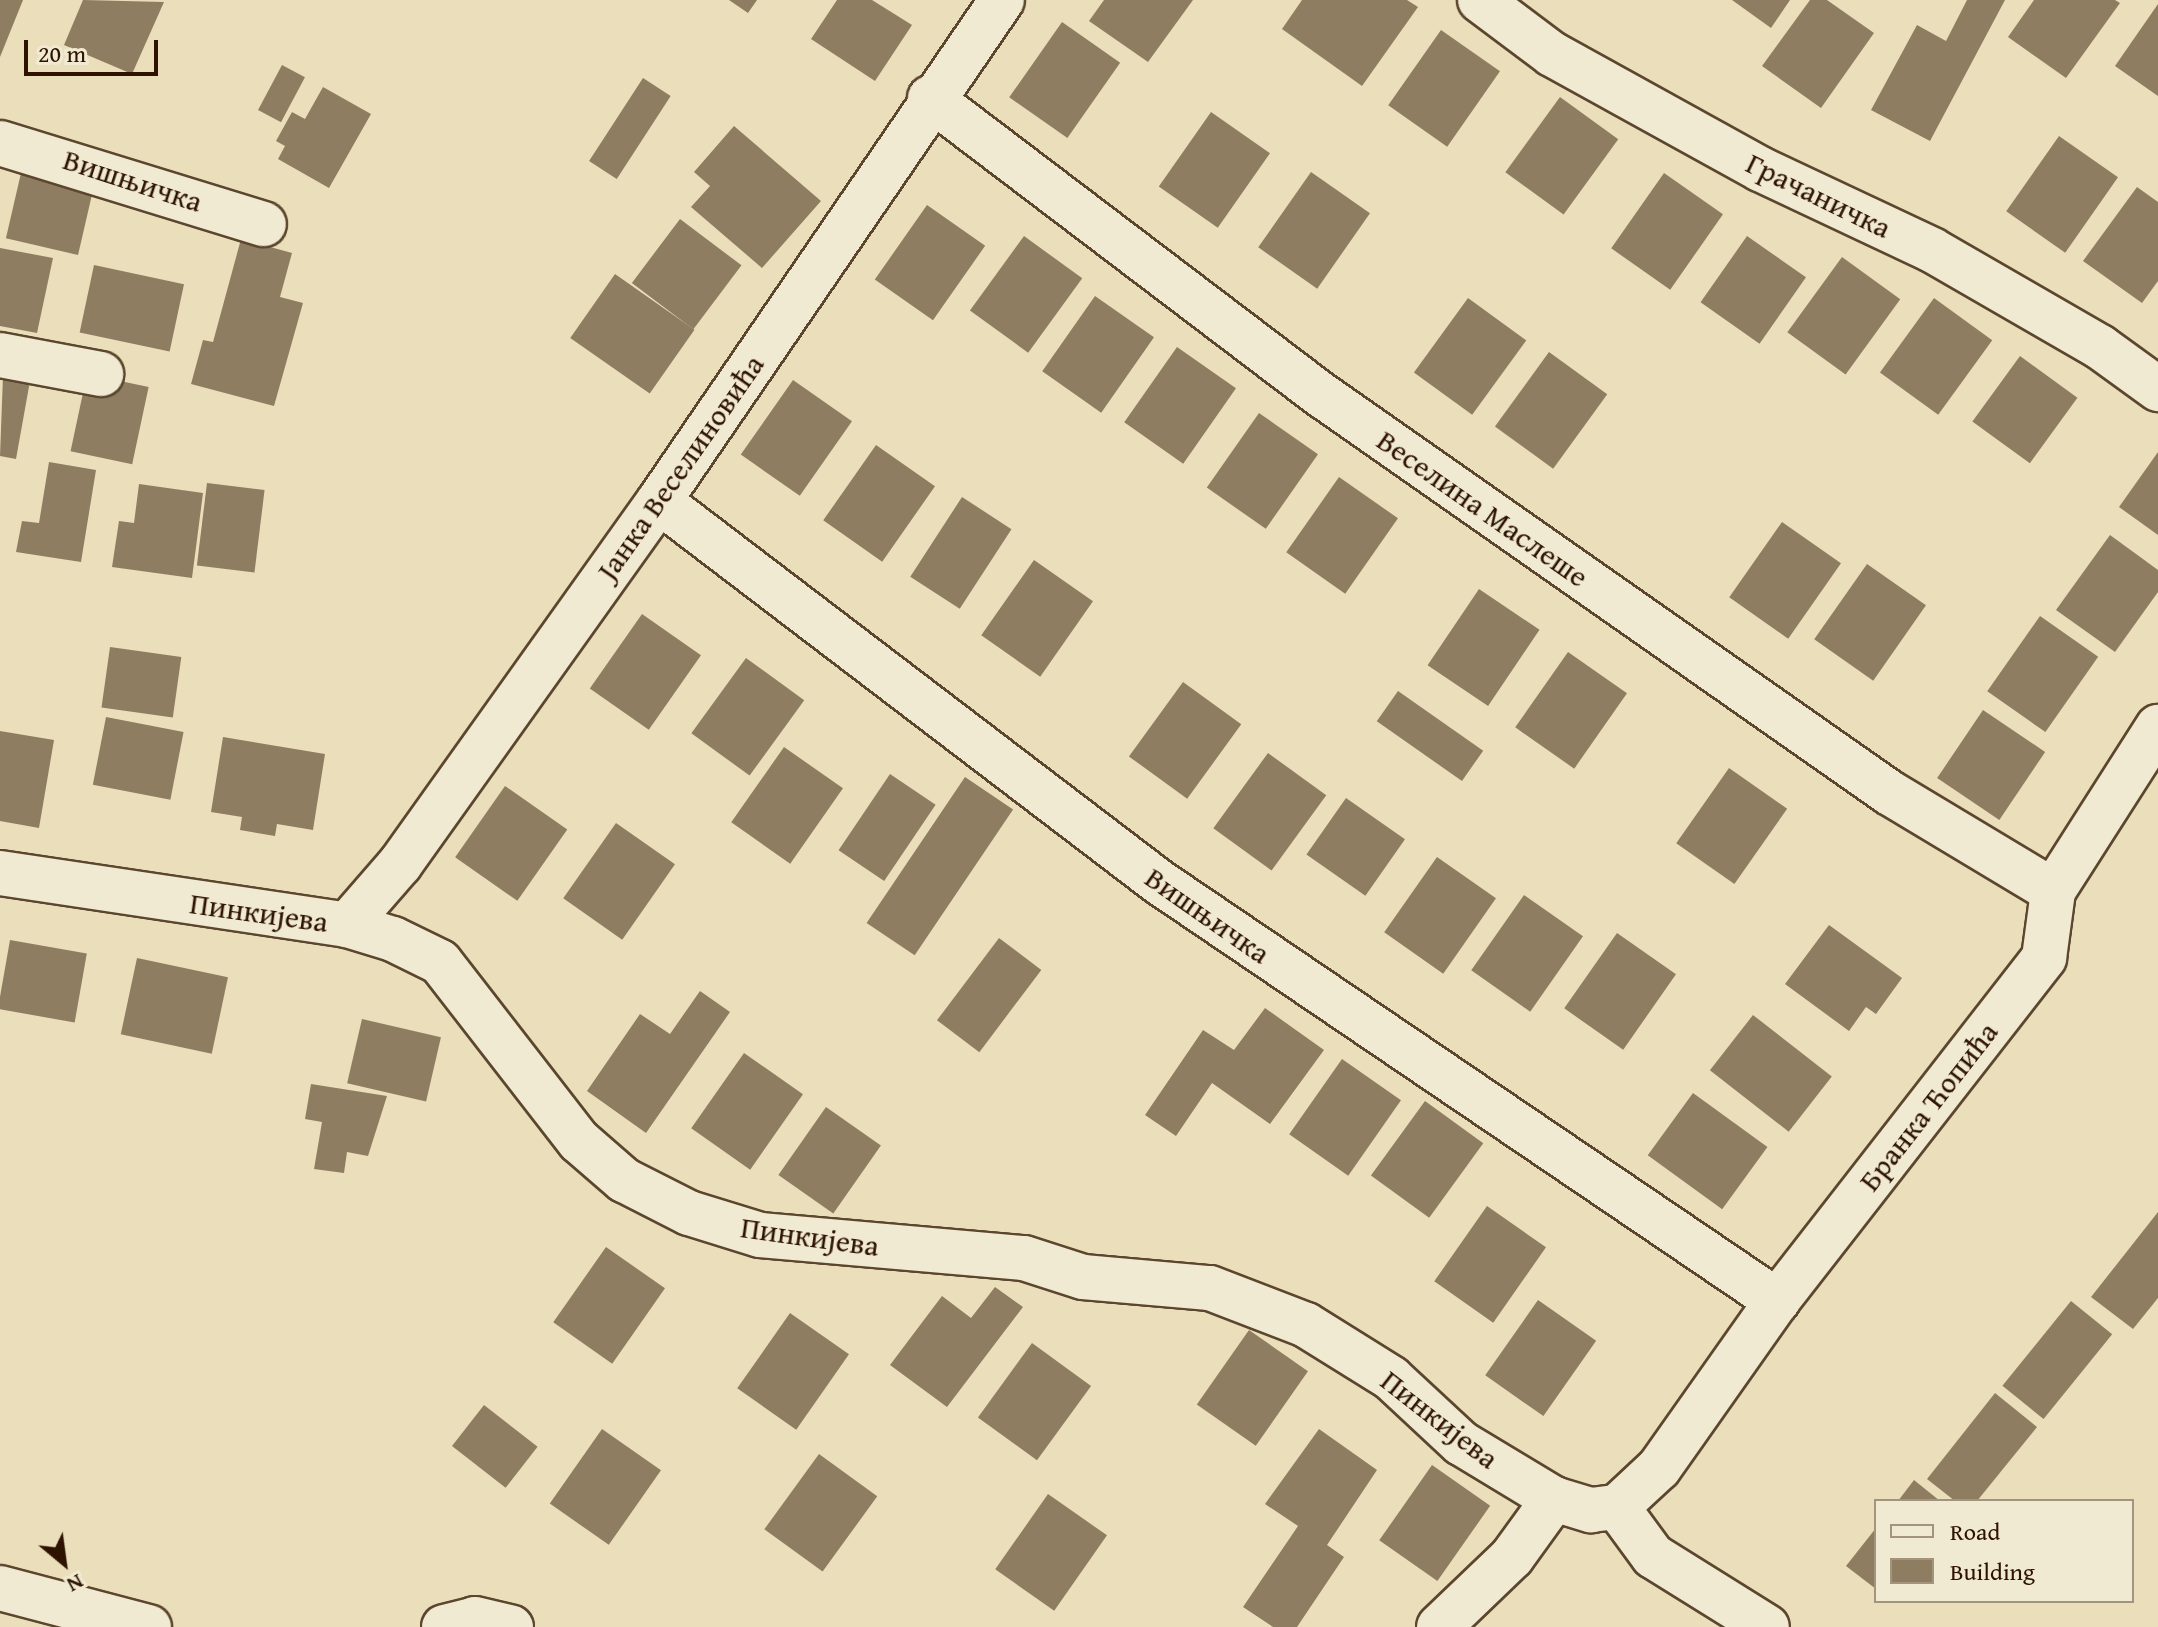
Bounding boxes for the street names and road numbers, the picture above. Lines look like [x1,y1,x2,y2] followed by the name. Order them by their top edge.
[59,141,207,219] street label: Вишњичка
[1741,144,1897,246] street label: Грачаничка
[589,347,771,587] street label: Јанка Веселиновића
[1370,422,1596,594] street label: Веселина Маслеше
[1139,859,1277,971] street label: Вишњичка
[188,884,330,940] street label: Пинкијева
[1851,1014,2005,1198] street label: Бранка Ћопића
[739,1208,881,1264] street label: Пинкијева
[1374,1362,1506,1476] street label: Пинкијева

